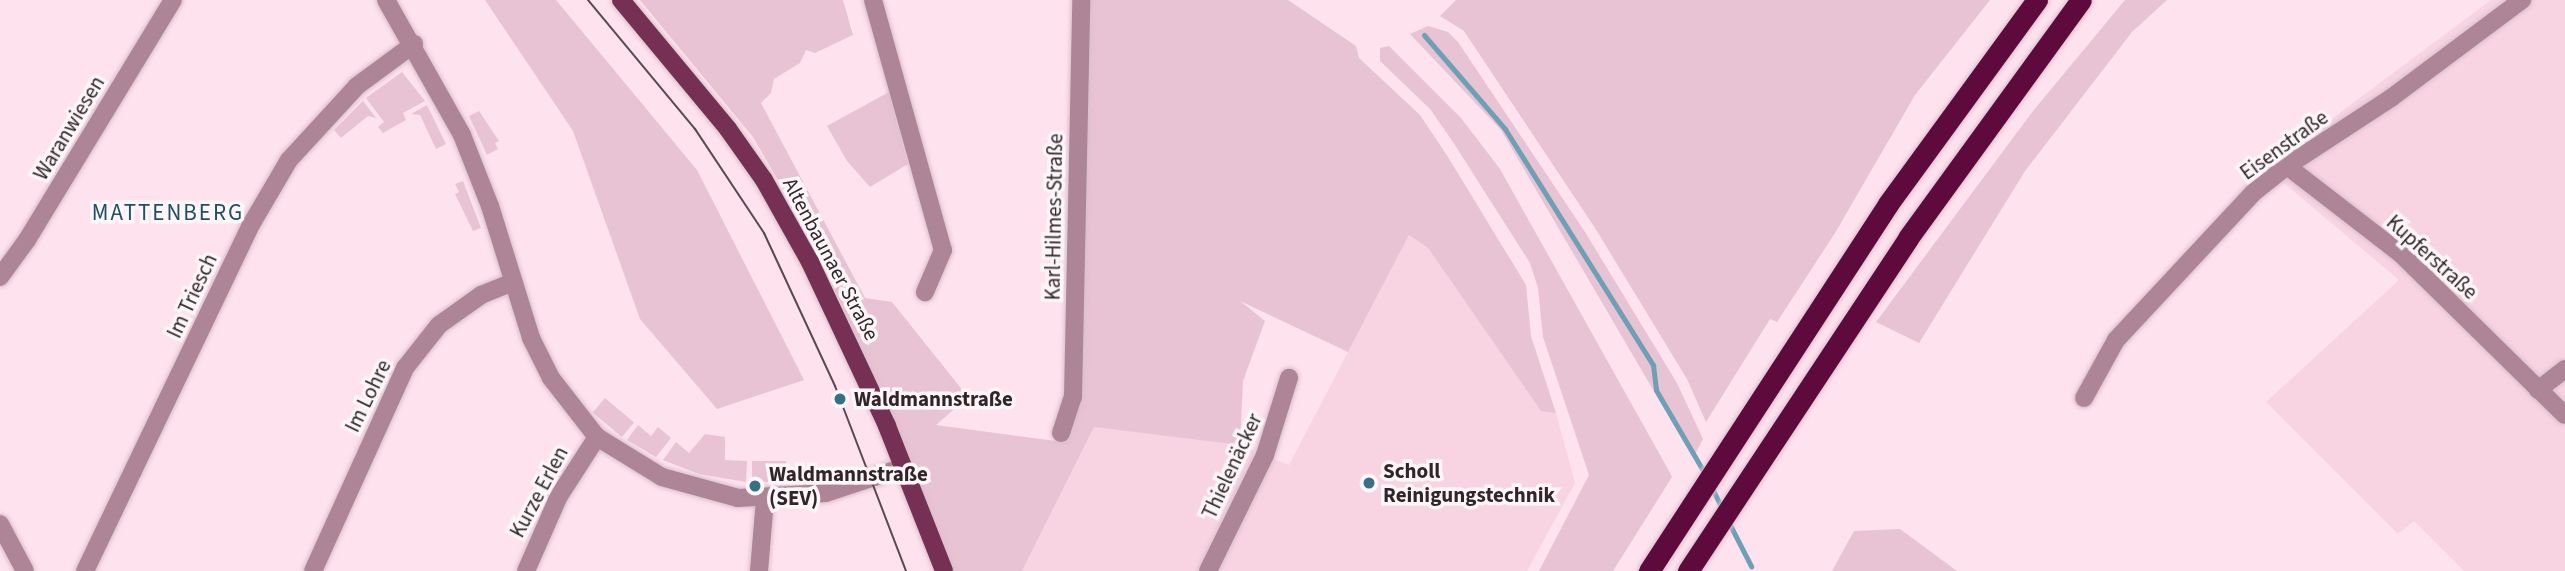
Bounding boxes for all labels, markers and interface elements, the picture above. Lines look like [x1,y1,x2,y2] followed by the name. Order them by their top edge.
[28,71,110,185] street label: Waranwiesen
[2235,105,2333,185] street label: Eisenstraße
[1040,133,1068,301] street label: Karl-Hilmes-Straße
[778,173,884,345] street label: Altenbaunaer Straße
[93,199,243,227] district label: MATTENBERG
[2381,210,2483,304] street label: Kupferstraße
[162,250,222,342] street label: Im Triesch
[340,356,396,436] street label: Im Lohre
[854,386,1013,412] place label: Waldmannstraße
[832,391,848,407] marker: Waldmannstraße
[1197,409,1267,523] street label: Thielenäcker
[505,442,573,542] street label: Kurze Erlen
[1383,458,1555,508] place label: Scholl Reinigungstechnik
[769,461,928,511] place label: Waldmannstraße (SEV)
[1361,475,1377,491] marker: Scholl Reinigungstechnik
[747,478,763,494] marker: Waldmannstraße (SEV)

